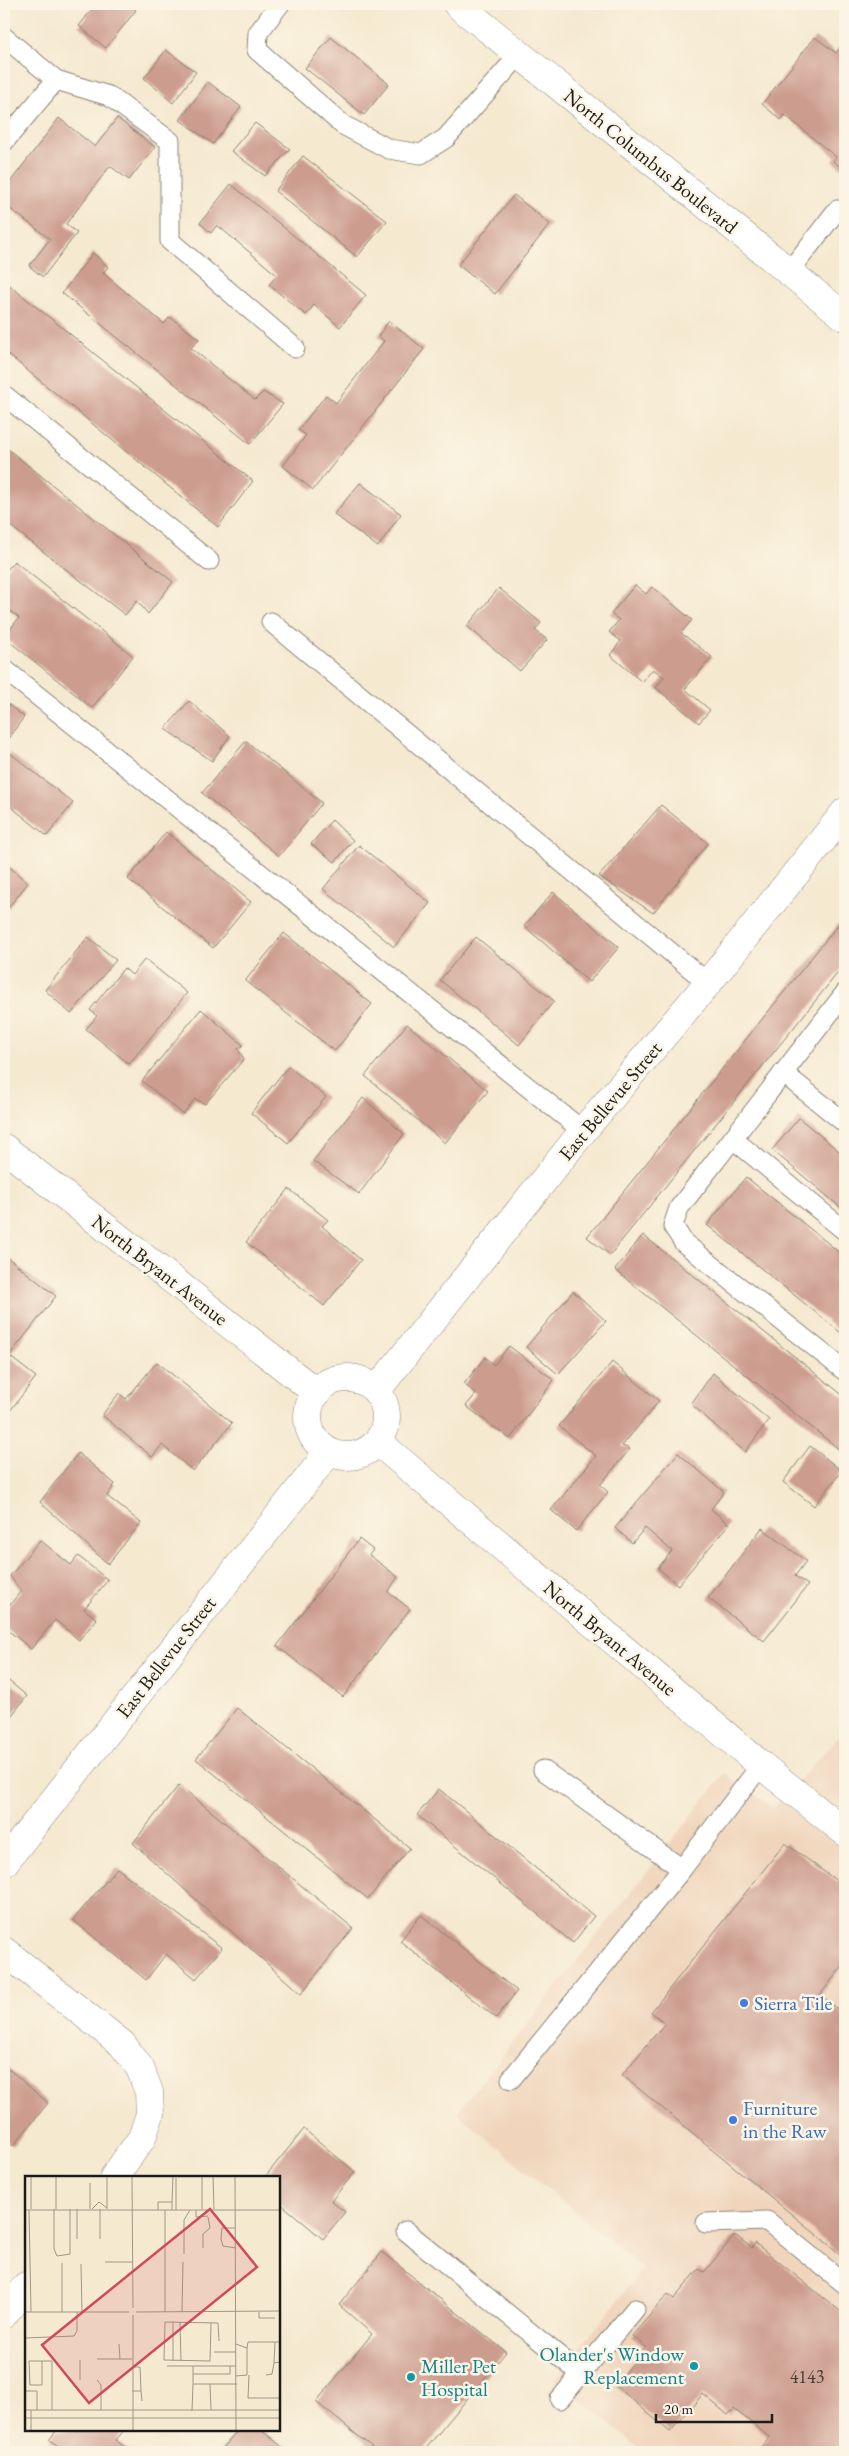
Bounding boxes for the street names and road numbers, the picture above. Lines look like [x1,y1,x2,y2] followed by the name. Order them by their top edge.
[558,83,744,240] street label: North Columbus Boulevard
[553,1036,668,1166] street label: East Bellevue Street
[87,1209,234,1331] street label: North Bryant Avenue
[538,1575,682,1701] street label: North Bryant Avenue
[110,1590,222,1723] street label: East Bellevue Street

